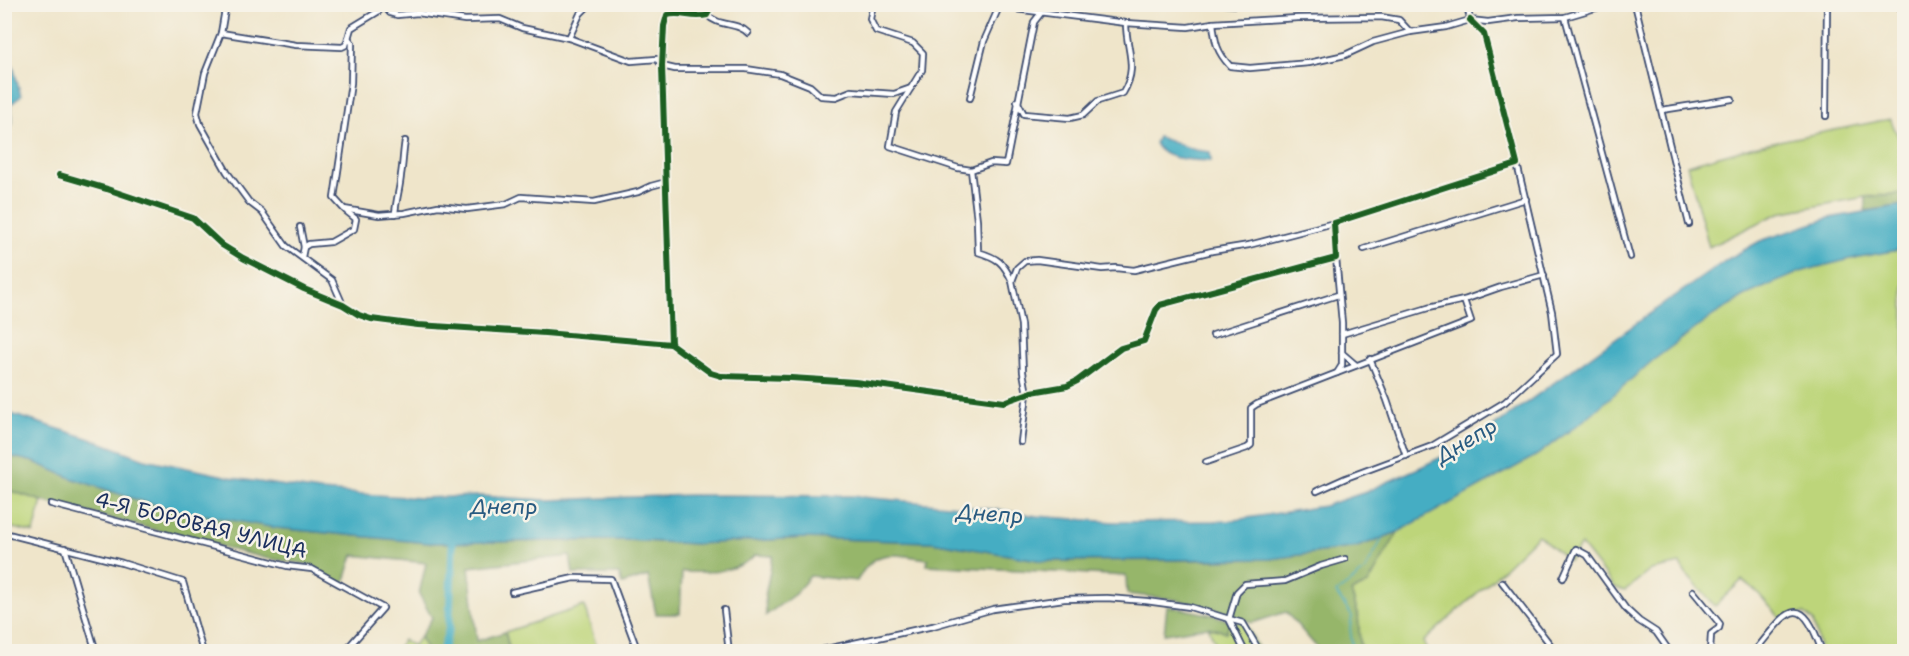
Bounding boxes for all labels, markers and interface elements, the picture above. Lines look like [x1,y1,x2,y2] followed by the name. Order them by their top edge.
[1428,411,1502,471] water label: Днепр
[92,485,310,565] street label: 4-Я БОРОВАЯ УЛИЦА
[468,492,538,521] water label: Днепр
[953,497,1024,530] water label: Днепр

